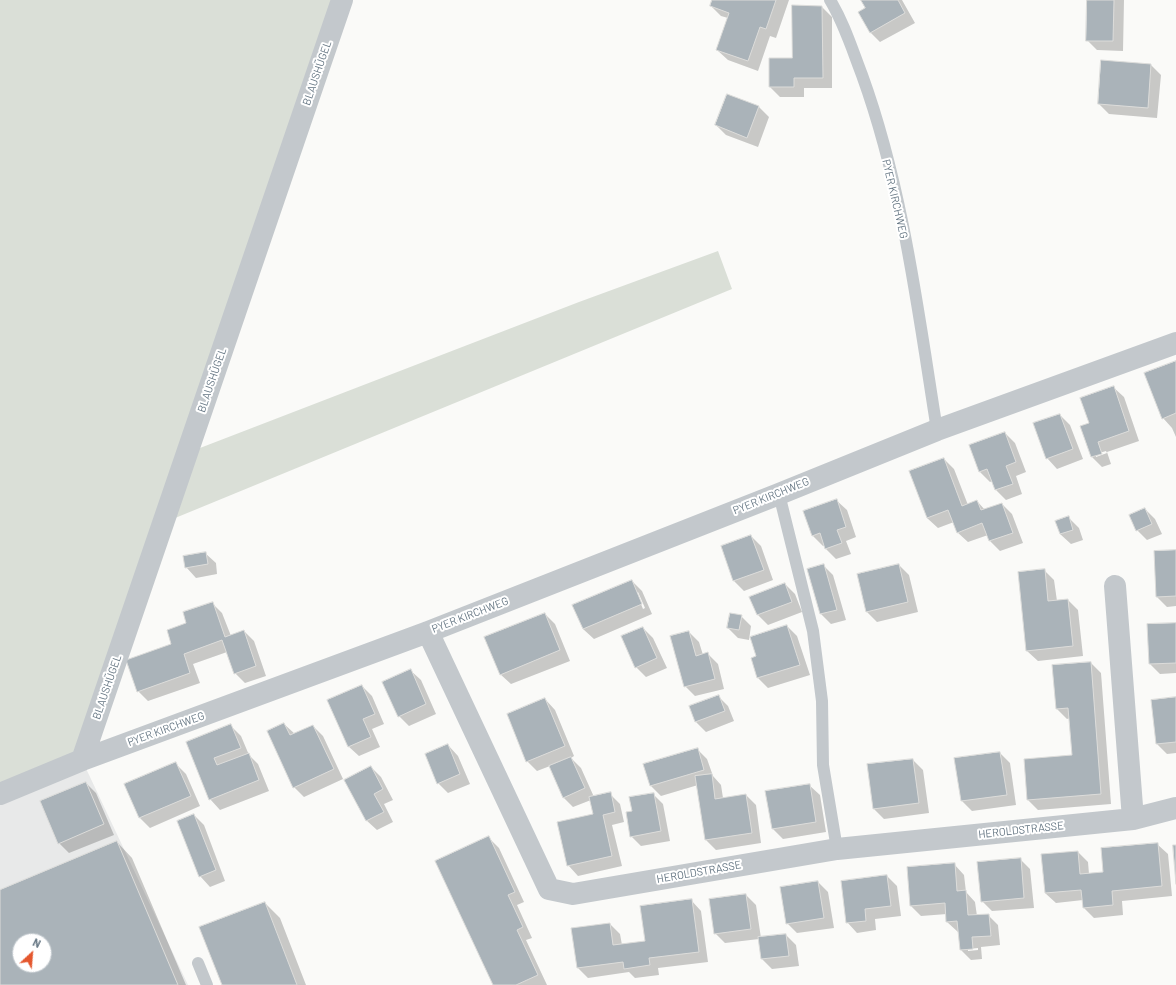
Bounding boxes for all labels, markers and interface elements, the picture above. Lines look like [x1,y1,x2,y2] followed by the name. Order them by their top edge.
[300,39,334,107] street label: BLAUSHÜGEL
[879,158,911,240] street label: PYER KIRCHWEG
[195,346,229,414] street label: BLAUSHÜGEL
[731,475,811,517] street label: PYER KIRCHWEG
[430,594,510,636] street label: PYER KIRCHWEG
[90,653,124,721] street label: BLAUSHÜGEL
[126,709,206,749] street label: PYER KIRCHWEG
[978,819,1064,841] street label: HEROLDSTRASSE
[656,858,742,886] street label: HEROLDSTRASSE
[12,933,52,973] north arrow
[31,935,43,950] text: N

